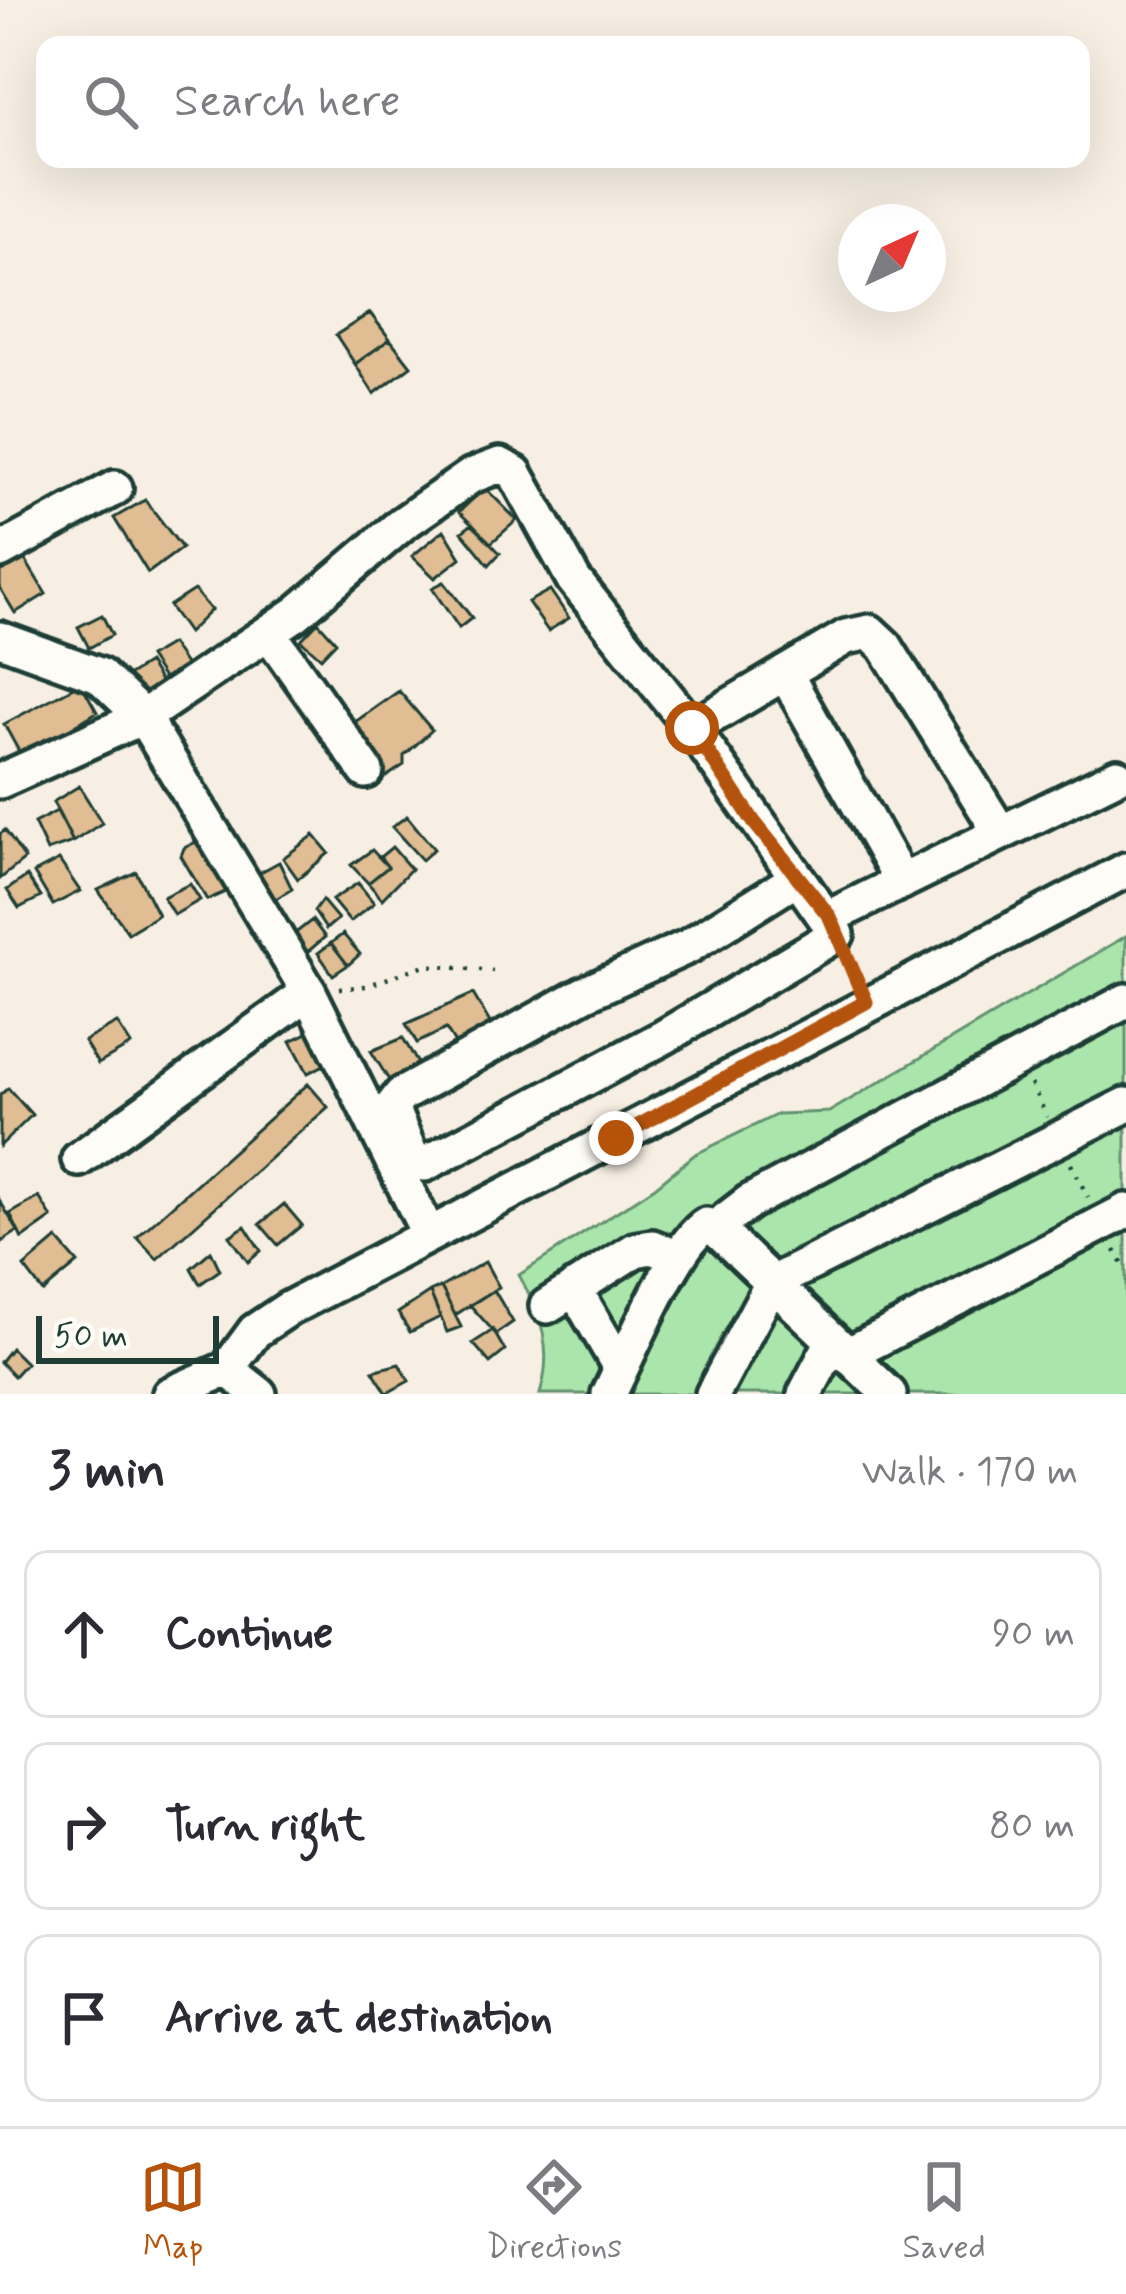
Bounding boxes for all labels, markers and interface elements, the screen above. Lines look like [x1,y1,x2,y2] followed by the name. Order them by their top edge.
[36,36,1090,168] search box
[78,69,144,135] icon: search
[174,73,401,132] text: Search here
[838,204,946,312] north arrow
[665,701,719,755] route start
[589,1111,643,1165] route end
[36,1310,219,1363] scale bar
[54,1315,128,1359] text: 50 m
[48,1439,166,1505] text: 3 min
[862,1447,1078,1498] text: Walk · 170 m
[51,1601,117,1667] icon: ahead
[165,1605,333,1664] text: Continue
[992,1609,1075,1660] text: 90 m
[51,1793,117,1859] icon: right
[165,1797,365,1856] text: Turn right
[989,1801,1075,1852] text: 80 m
[51,1985,117,2051] icon: arrive
[165,1989,553,2048] text: Arrive at destination
[140,2154,206,2270] tab: Map
[486,2154,622,2270] tab: Directions
[902,2154,986,2270] tab: Saved

